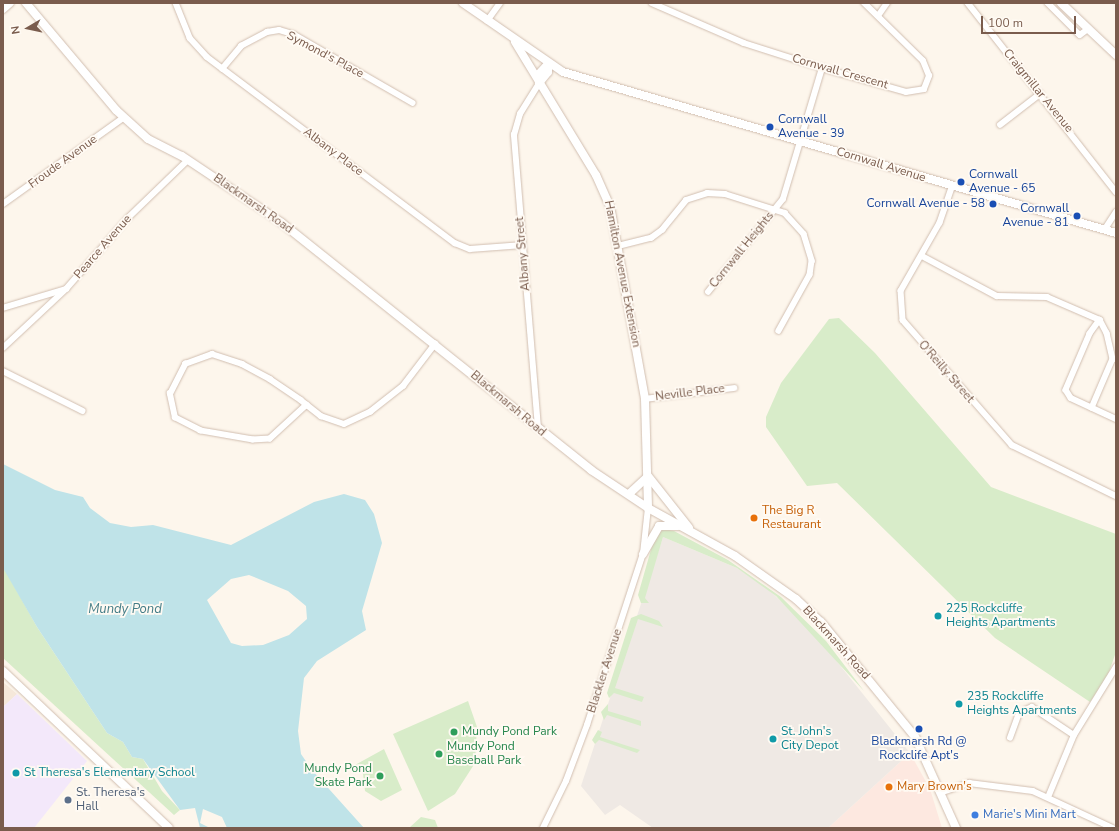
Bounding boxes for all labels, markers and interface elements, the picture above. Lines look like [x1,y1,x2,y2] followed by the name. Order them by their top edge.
[8,8,48,48] north arrow
[983,8,1078,34] scale bar
[988,15,1023,31] text: 100 m
[8,25,24,35] text: N
[284,29,366,81] street label: Symond's Place
[1000,46,1076,136] street label: Craigmillar Avenue
[790,51,890,93] street label: Cornwall Crescent
[778,113,844,141] place label: Cornwall Avenue - 39
[765,122,775,132] marker: Cornwall Avenue - 39
[300,125,366,179] street label: Albany Place
[26,132,100,192] street label: Froude Avenue
[835,145,927,185] street label: Cornwall Avenue
[969,168,1035,196] place label: Cornwall Avenue - 65
[210,171,296,237] street label: Blackmarsh Road
[956,177,966,187] marker: Cornwall Avenue - 65
[867,197,985,211] place label: Cornwall Avenue - 58
[601,199,643,349] street label: Hamilton Avenue Extension
[988,199,998,209] marker: Cornwall Avenue - 58
[1003,202,1069,230] place label: Cornwall Avenue - 81
[707,209,777,291] street label: Cornwall Heights
[1072,211,1082,221] marker: Cornwall Avenue - 81
[71,212,135,282] street label: Pearce Avenue
[513,216,533,292] street label: Albany Street
[915,338,977,406] street label: O'Reilly Street
[467,368,549,440] street label: Blackmarsh Road
[654,382,726,404] street label: Neville Place
[762,504,821,532] place label: The Big R Restaurant
[749,513,759,523] marker: The Big R Restaurant
[88,601,162,617] water label: Mundy Pond
[946,602,1056,630] place label: 225 Rockcliffe Heights Apartments
[799,603,873,683] street label: Blackmarsh Road
[933,611,943,621] marker: 225 Rockcliffe Heights Apartments
[585,627,625,715] street label: Blackler Avenue
[967,690,1077,718] place label: 235 Rockcliffe Heights Apartments
[954,699,964,709] marker: 235 Rockcliffe Heights Apartments
[914,724,924,734] marker: Blackmarsh Rd @ Rockclife Apt's
[462,725,557,739] place label: Mundy Pond Park
[781,725,838,753] place label: St. John's City Depot
[449,727,459,737] marker: Mundy Pond Park
[768,734,778,744] marker: St. John's City Depot
[871,735,967,763] place label: Blackmarsh Rd @ Rockclife Apt's
[447,740,521,768] place label: Mundy Pond Baseball Park
[434,749,444,759] marker: Mundy Pond Baseball Park
[304,762,372,790] place label: Mundy Pond Skate Park
[24,766,195,780] place label: St Theresa's Elementary School
[11,768,21,778] marker: St Theresa's Elementary School
[375,771,385,781] marker: Mundy Pond Skate Park
[897,780,972,794] place label: Mary Brown's
[884,782,894,792] marker: Mary Brown's
[76,786,145,814] place label: St. Theresa's Hall
[63,795,73,805] marker: St. Theresa's Hall
[983,808,1076,822] place label: Marie's Mini Mart
[970,810,980,820] marker: Marie's Mini Mart

